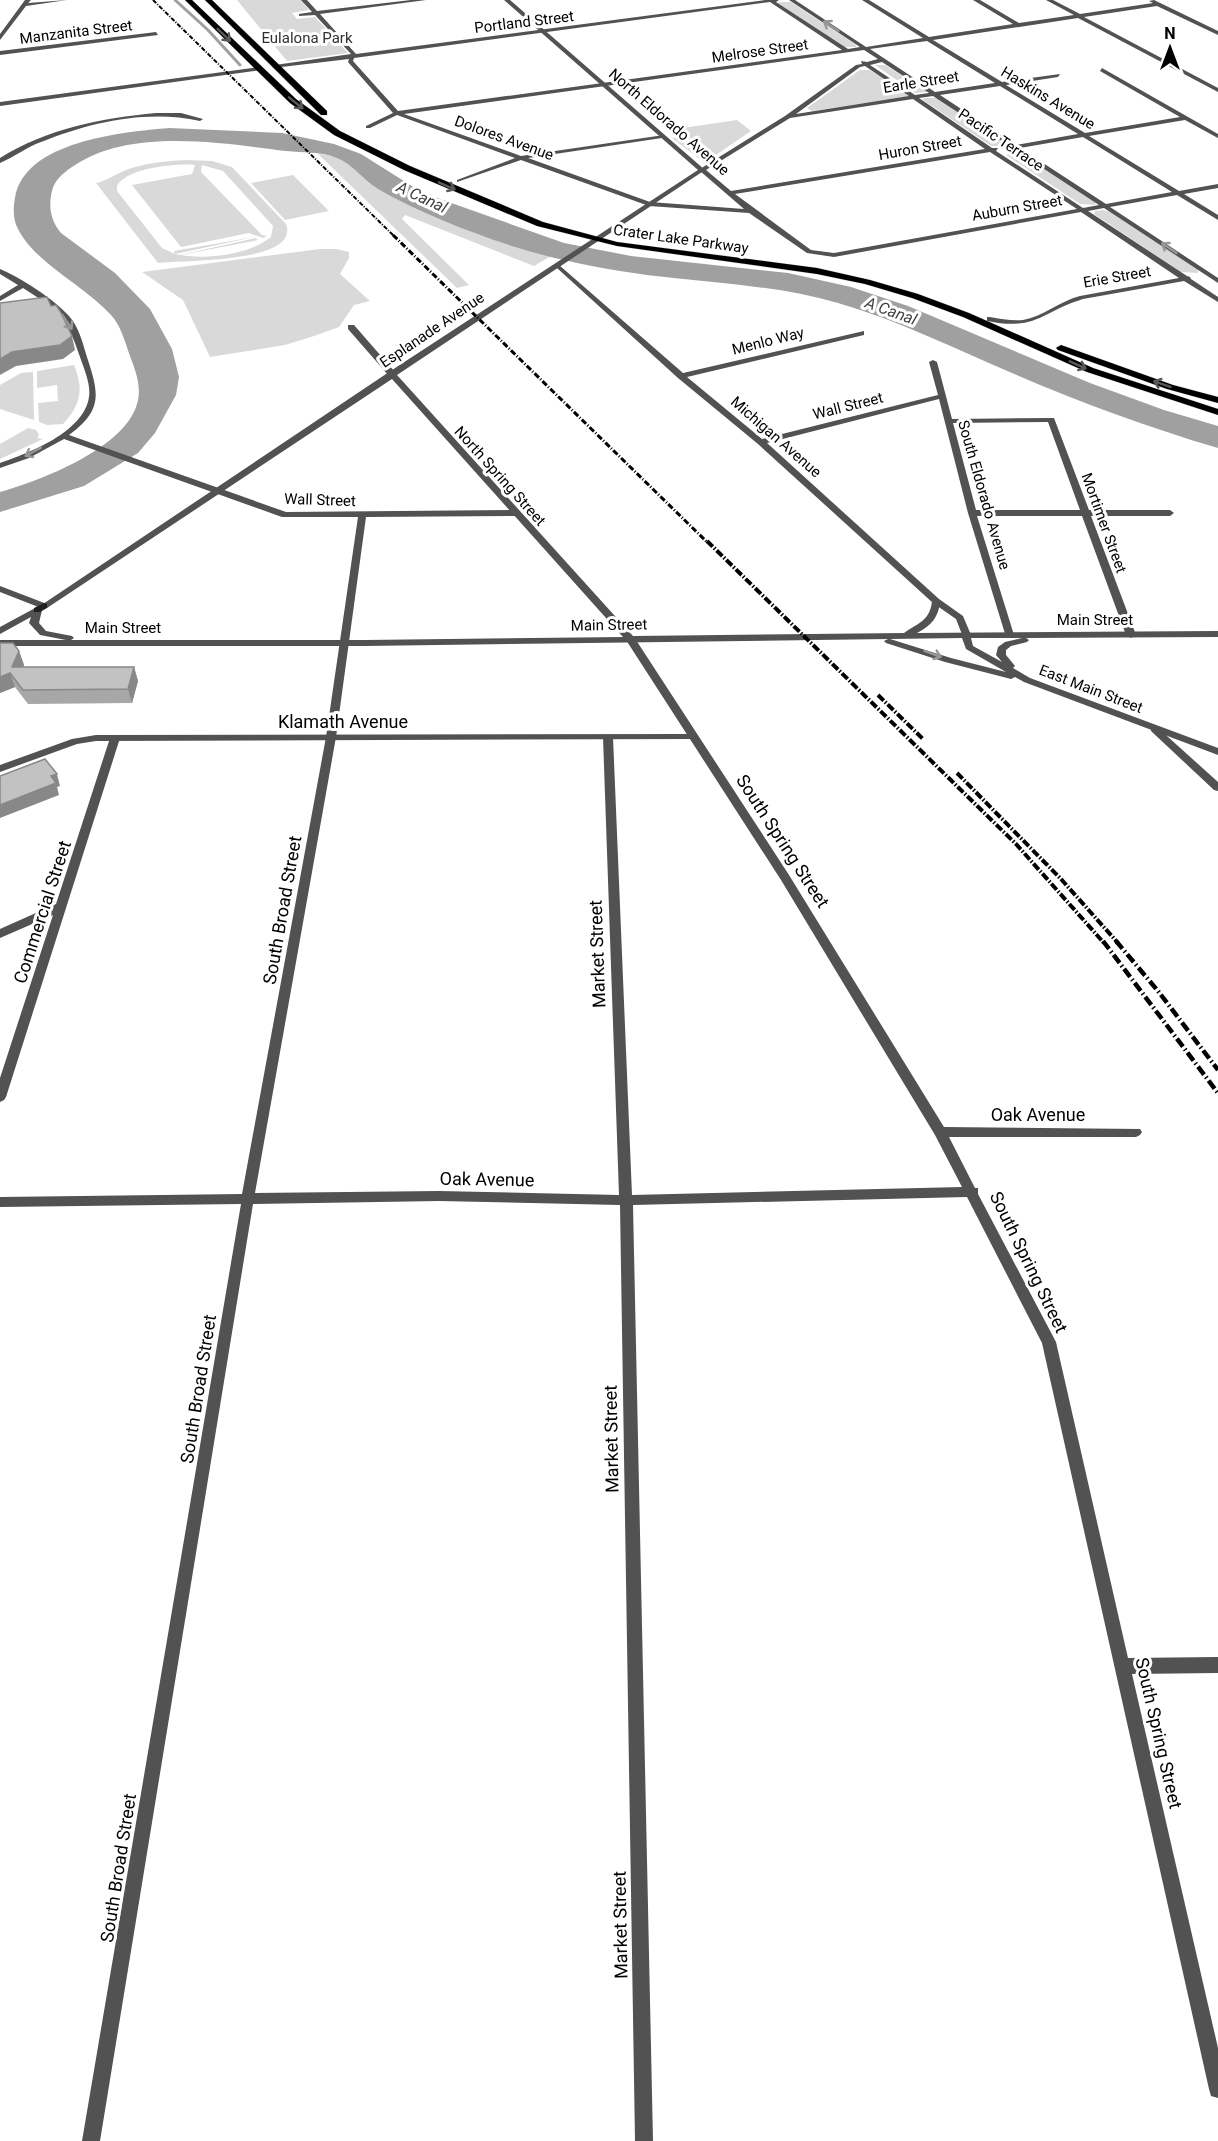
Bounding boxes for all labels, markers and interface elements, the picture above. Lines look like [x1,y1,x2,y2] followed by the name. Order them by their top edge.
[473,7,575,37] street label: Portland Street
[19,16,133,48] street label: Manzanita Street
[1140,18,1200,78] north arrow
[823,20,839,32] one-way arrow
[1164,24,1176,43] text: N
[216,27,231,42] one-way arrow
[261,29,353,47] park label: Eulalona Park
[711,35,809,67] street label: Melrose Street
[998,63,1098,133] street label: Haskins Avenue
[605,65,733,179] street label: North Eldorado Avenue
[882,67,960,97] street label: Earle Street
[288,97,304,110] one-way arrow
[955,105,1047,175] street label: Pacific Terrace
[452,112,556,164] street label: Dolores Avenue
[877,132,963,164] street label: Huron Street
[393,177,450,217] water label: A Canal
[437,180,455,192] one-way arrow
[970,191,1064,225] street label: Auburn Street
[612,221,750,257] street label: Crater Lake Parkway
[1162,242,1178,254] one-way arrow
[1082,262,1152,292] street label: Erie Street
[376,288,488,372] street label: Esplanade Avenue
[862,293,920,329] water label: A Canal
[61,313,74,330] one-way arrow
[730,323,806,359] street label: Menlo Way
[1068,360,1086,371] one-way arrow
[1153,377,1172,388] one-way arrow
[811,389,885,423] street label: Wall Street
[727,393,825,481] street label: Michigan Avenue
[954,418,1014,572] street label: South Eldorado Avenue
[451,423,549,530] street label: North Spring Street
[24,447,42,459] one-way arrow
[1078,471,1130,576] street label: Mortimer Street
[284,490,356,510] street label: Wall Street
[1057,611,1133,629] street label: Main Street
[571,615,647,635] street label: Main Street
[85,619,161,637] street label: Main Street
[923,649,941,660] one-way arrow
[1037,661,1145,717] street label: East Main Street
[278,711,408,732] street label: Klamath Avenue
[732,771,834,912] street label: South Spring Street
[259,834,305,986] street label: South Broad Street
[9,838,75,986] street label: Commercial Street
[585,900,609,1008] street label: Market Street
[991,1104,1085,1125] street label: Oak Avenue
[440,1168,534,1190] street label: Oak Avenue
[986,1188,1072,1336] street label: South Spring Street
[176,1313,220,1465] street label: South Broad Street
[600,1385,622,1493] street label: Market Street
[1131,1655,1187,1811] street label: South Spring Street
[96,1792,140,1944] street label: South Broad Street
[609,1871,631,1979] street label: Market Street

